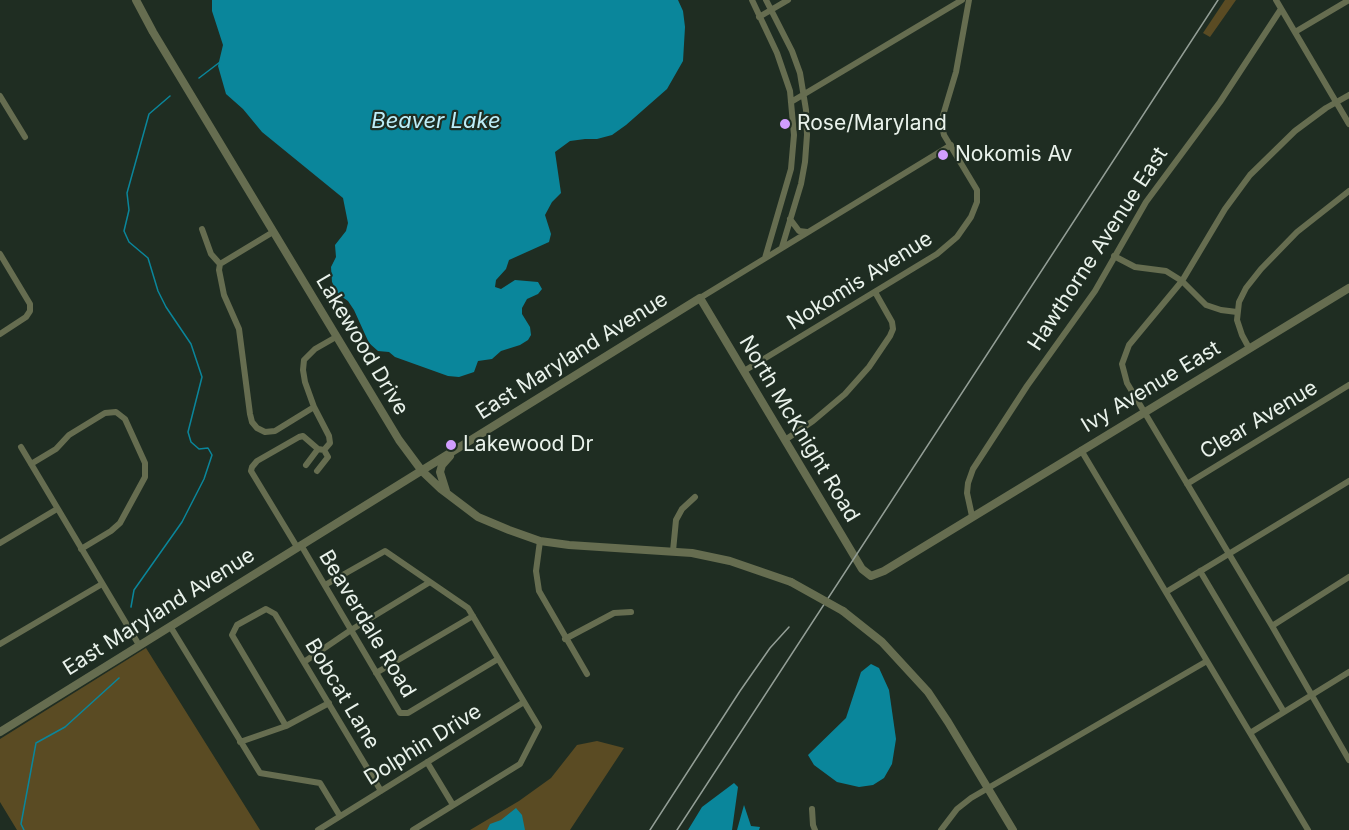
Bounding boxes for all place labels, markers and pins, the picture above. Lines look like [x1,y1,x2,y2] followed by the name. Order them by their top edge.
[797,111,947,137] place label: Rose/Maryland
[778,117,792,131] marker: Rose/Maryland
[955,142,1072,168] place label: Nokomis Av
[936,148,950,162] marker: Nokomis Av
[463,432,593,458] place label: Lakewood Dr
[444,438,458,452] marker: Lakewood Dr

